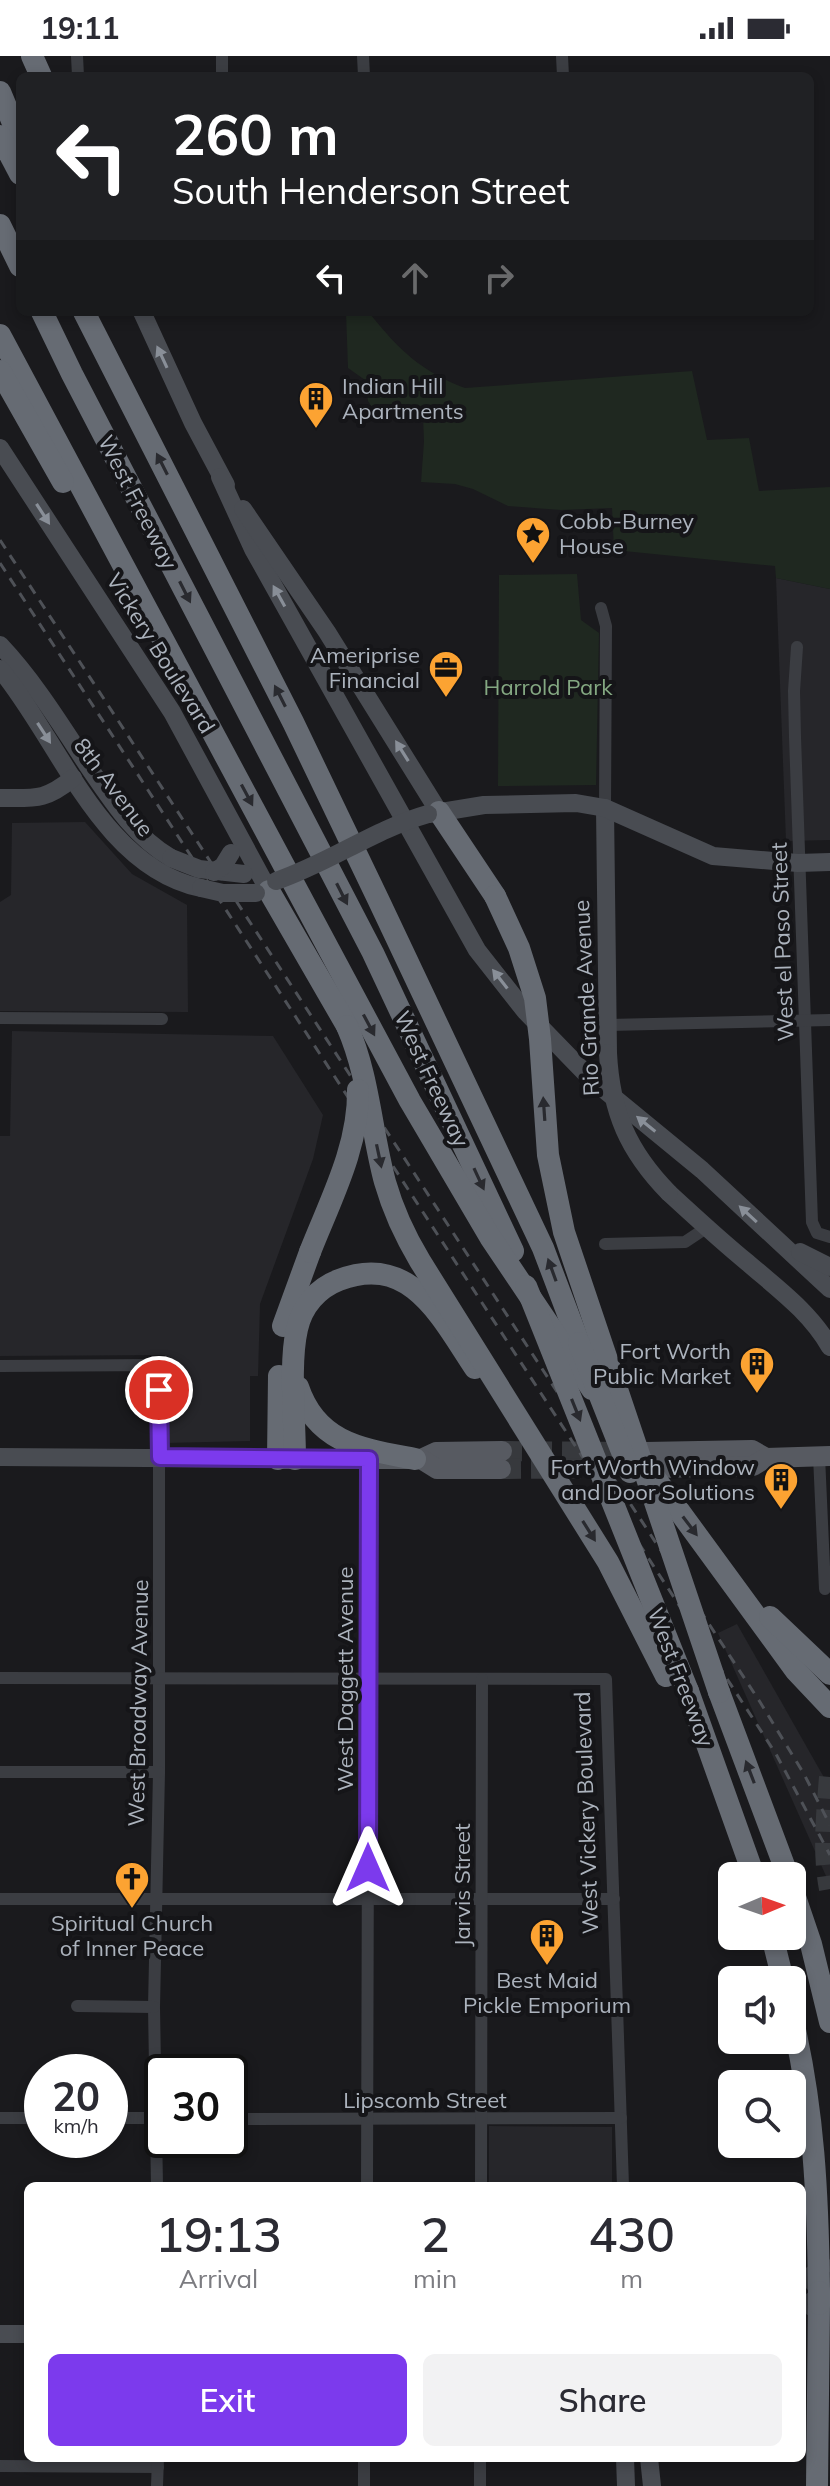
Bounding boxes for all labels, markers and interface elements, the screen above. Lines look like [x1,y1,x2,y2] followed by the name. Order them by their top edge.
[40,9,119,47] text: 19:11
[172,99,339,169] text: 260 m
[40,104,144,208] icon: left
[172,168,570,213] text: South Henderson Street
[309,256,353,300] icon: left
[393,256,437,300] icon: ahead
[477,256,521,300] icon: right
[155,345,168,368] one-way arrow
[342,372,464,425] place label: Indian Hill Apartments
[297,380,335,430] building icon: Indian Hill Apartments
[92,430,184,574] street label: West Freeway
[155,453,168,476] one-way arrow
[35,503,50,524] one-way arrow
[559,507,694,560] place label: Cobb-Burney House
[514,515,552,565] place icon: Cobb-Burney House
[100,568,222,738] street label: Vickery Boulevard
[178,581,191,604] one-way arrow
[272,585,286,607] one-way arrow
[310,641,420,694] place label: Ameriprise Financial
[427,649,465,699] office icon: Ameriprise Financial
[484,673,613,701] park label: Harrold Park
[273,685,286,708] one-way arrow
[37,722,51,744] one-way arrow
[68,732,160,842] street label: 8th Avenue
[395,740,409,762] one-way arrow
[241,784,254,807] one-way arrow
[765,842,799,1042] street label: West el Paso Street
[336,882,349,905] one-way arrow
[567,899,605,1097] street label: Rio Grande Avenue
[492,969,508,989] one-way arrow
[388,1007,476,1152] street label: West Freeway
[361,1014,375,1036] one-way arrow
[537,1096,550,1121] one-way arrow
[636,1116,656,1133] one-way arrow
[374,1144,386,1169] one-way arrow
[472,1167,486,1190] one-way arrow
[739,1205,758,1223] one-way arrow
[545,1258,557,1282] one-way arrow
[593,1337,731,1390] place label: Fort Worth Public Market
[738,1345,776,1395] building icon: Fort Worth Public Market
[125,1356,193,1424] pin
[137,1368,181,1412] icon: arrive
[570,1398,583,1422] one-way arrow
[551,1453,755,1506] place label: Fort Worth Window and Door Solutions
[762,1461,800,1511] building icon: Fort Worth Window and Door Solutions
[682,1515,698,1537] one-way arrow
[581,1520,596,1541] one-way arrow
[331,1567,359,1792] street label: West Daggett Avenue
[122,1579,154,1827] street label: West Broadway Avenue
[642,1603,720,1751] street label: West Freeway
[568,1691,604,1935] street label: West Vickery Boulevard
[743,1760,756,1784] one-way arrow
[448,1823,476,1947] street label: Jarvis Street
[326,1826,410,1910] position arrow
[113,1860,151,1910] church icon: Spiritual Church of Inner Peace
[718,1862,806,1950] north arrow
[718,1862,806,2158] map controls
[51,1909,213,1962] place label: Spiritual Church of Inner Peace
[528,1917,566,1967] building icon: Best Maid Pickle Emporium
[463,1966,631,2019] place label: Best Maid Pickle Emporium
[718,1966,806,2054] button: sound
[144,2054,248,2158] speed limit sign: 30
[718,2070,806,2158] button: search
[52,2071,100,2121] text: 20
[343,2086,507,2114] street label: Lipscomb Street
[53,2113,99,2138] text: km/h
[155,2204,282,2264] text: 19:13
[421,2204,449,2264] text: 2
[588,2204,675,2264] text: 430
[179,2262,258,2295] text: Arrival
[413,2262,457,2295] text: min
[620,2262,643,2295] text: m
[48,2354,407,2446] button: Exit
[423,2354,782,2446] button: Share

